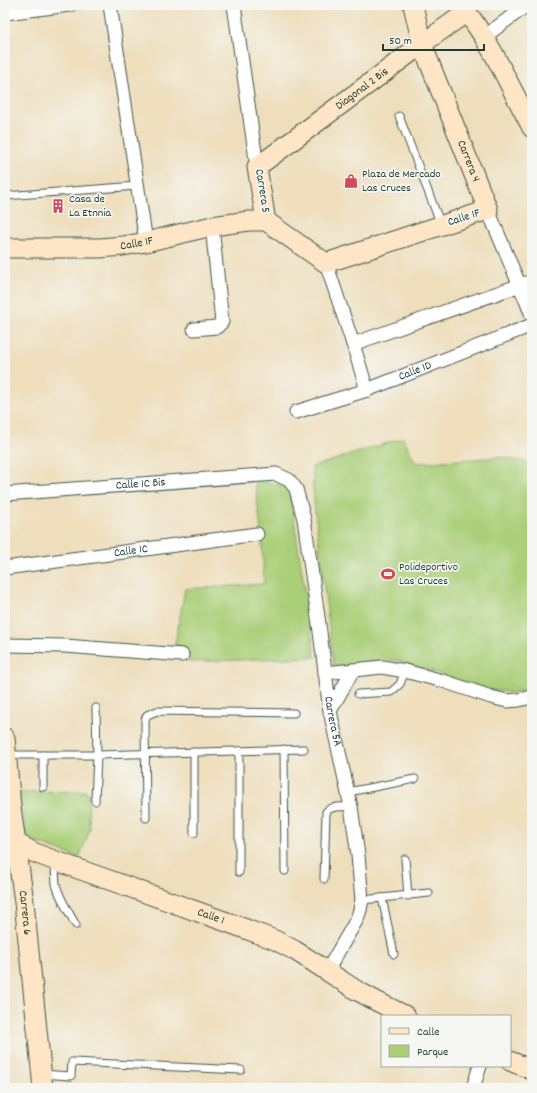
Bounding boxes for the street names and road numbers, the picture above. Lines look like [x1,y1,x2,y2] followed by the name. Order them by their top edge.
[332,63,392,114] street label: Diagonal 2 Bis
[453,138,485,184] street label: Carrera 4
[250,168,274,214] street label: Carrera 5
[446,205,483,231] street label: Calle 1F
[119,232,156,255] street label: Calle 1F
[396,357,434,385] street label: Calle 1D
[115,474,166,494] street label: Calle 1C Bis
[113,540,149,562] street label: Calle 1C
[320,695,346,749] street label: Carrera 5A
[14,890,36,936] street label: Carrera 6
[195,904,227,929] street label: Calle 1

